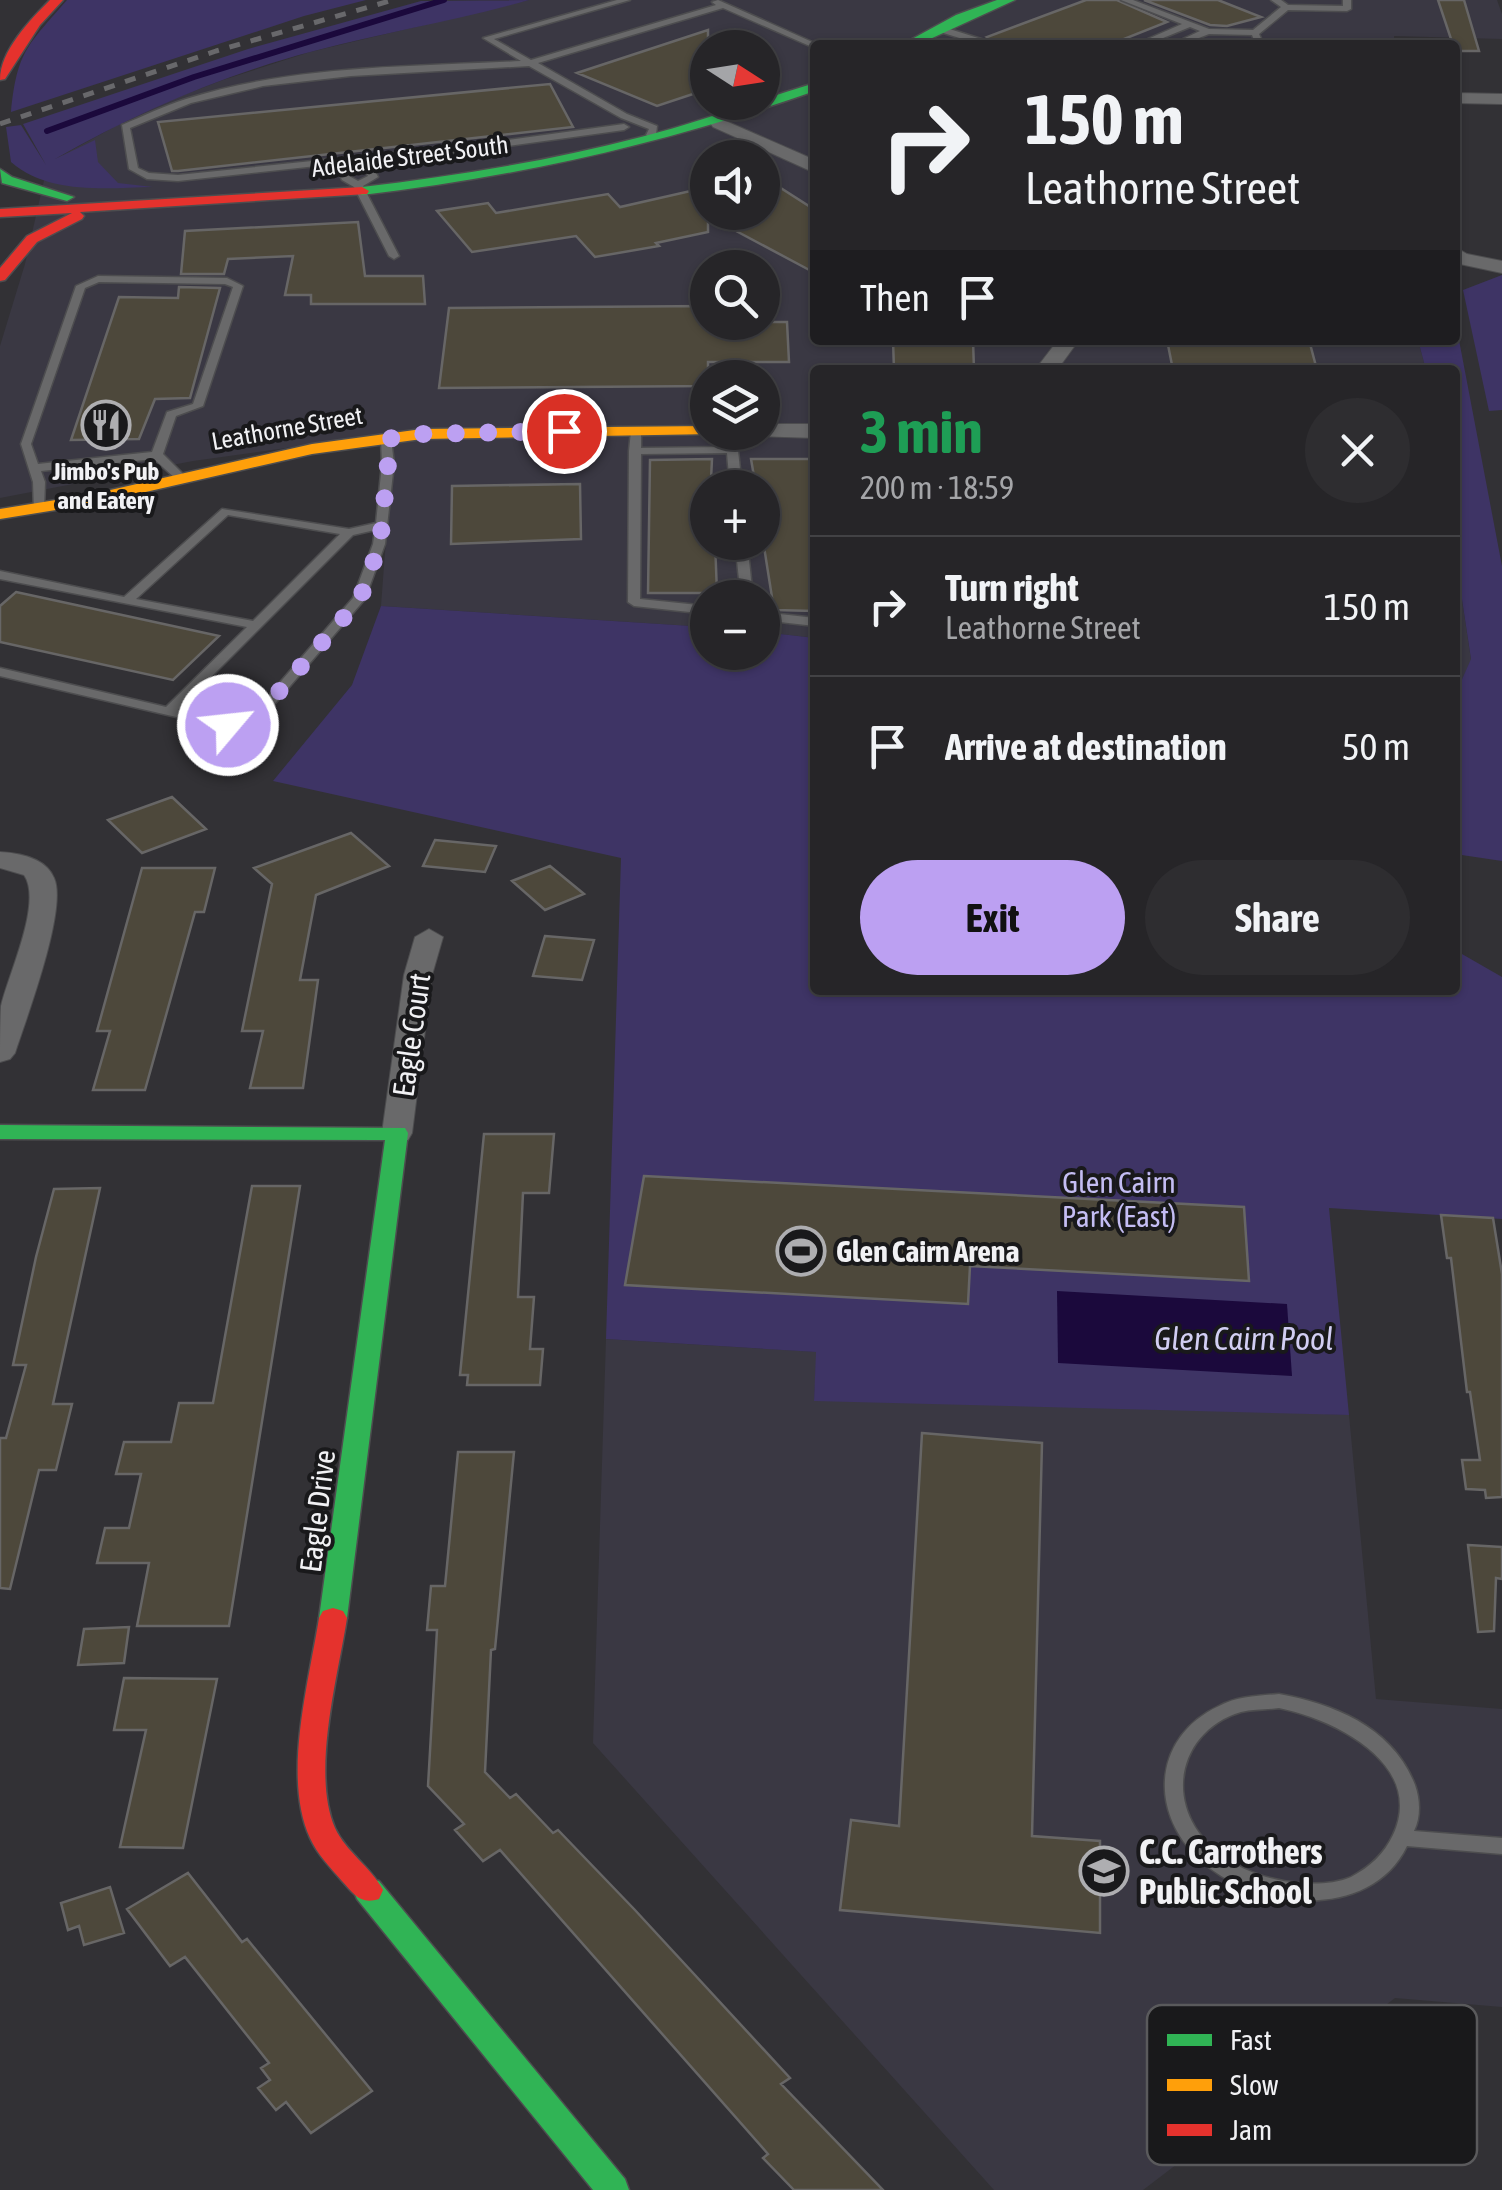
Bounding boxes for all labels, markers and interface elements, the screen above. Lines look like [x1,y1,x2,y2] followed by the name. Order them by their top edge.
[690,30,780,120] north arrow
[690,30,780,670] map controls
[1025,79,1184,159] text: 150 m
[860,80,990,210] icon: right
[310,130,510,182] street label: Adelaide Street South
[690,140,780,230] button: sound
[1025,162,1300,214] text: Leathorne Street
[690,250,780,340] button: search
[950,270,1005,325] icon: arrive
[860,276,930,319] text: Then
[690,360,780,450] button: layers
[522,389,607,474] pin
[860,397,983,466] text: 3 min
[1305,398,1410,503] button: close
[80,399,132,451] restaurant icon: Jimbo's Pub and Eatery
[209,401,365,455] street label: Leathorne Street
[537,404,592,459] icon: arrive
[52,457,160,514] place label: Jimbo's Pub and Eatery
[860,469,1014,506] text: 200 m · 18:59
[690,470,780,560] button: +
[945,566,1079,609] text: Turn right
[860,579,915,634] icon: right
[690,580,780,670] button: −
[1324,585,1410,628] text: 150 m
[945,609,1141,646] text: Leathorne Street
[176,673,280,777] position arrow
[860,719,915,774] icon: arrive
[945,725,1227,768] text: Arrive at destination
[1342,725,1410,768] text: 50 m
[860,860,1125,975] button: Exit
[1145,860,1410,975] button: Share
[386,971,436,1099] street label: Eagle Court
[1062,1165,1176,1233] park label: Glen Cairn Park (East)
[775,1225,827,1277] sports icon: Glen Cairn Arena
[836,1234,1019,1268] place label: Glen Cairn Arena
[1154,1320,1334,1357] water label: Glen Cairn Pool
[293,1448,341,1574] street label: Eagle Drive
[1139,1831,1323,1911] place label: C.C. Carrothers Public School
[1078,1845,1130,1897] school or university icon: C.C. Carrothers Public School
[1147,2005,1477,2165] legend
[1230,2024,1272,2056] text: Fast
[1230,2069,1279,2101] text: Slow
[1230,2114,1272,2146] text: Jam

